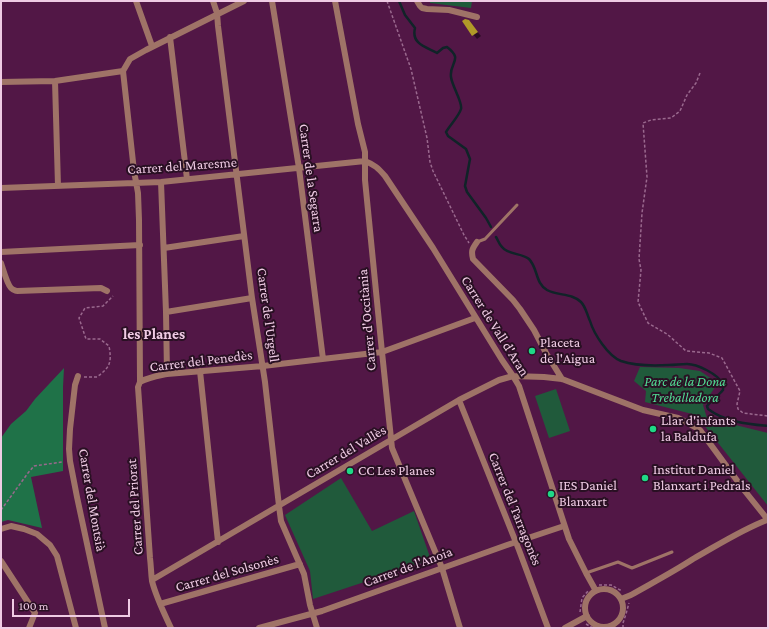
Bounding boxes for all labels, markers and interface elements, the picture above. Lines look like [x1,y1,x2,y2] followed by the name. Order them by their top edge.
[295,123,327,233] street label: Carrer de la Segarra
[127,154,237,178] street label: Carrer del Maresme
[253,267,283,363] street label: Carrer de l'Urgell
[354,268,380,372] street label: Carrer d'Occitània
[457,273,533,379] street label: Carrer de Vall d'Aran
[123,325,185,343] district label: les Planes
[540,335,595,368] place label: Placeta de l'Aigua
[149,346,253,376] street label: Carrer del Penedès
[527,346,537,356] marker: Placeta de l'Aigua
[644,374,726,406] park label: Parc de la Dona Treballadora
[661,413,736,446] place label: Llar d'infants la Baldufa
[303,421,389,483] street label: Carrer del Vallès
[648,424,658,434] marker: Llar d'infants la Baldufa
[75,447,109,553] street label: Carrer del Montsià
[485,450,545,568] street label: Carrer del Tarragonès
[123,458,147,556] street label: Carrer del Priorat
[653,462,750,494] place label: Institut Daniel Blanxart i Pedrals
[358,463,435,479] place label: CC Les Planes
[345,466,355,476] marker: CC Les Planes
[640,473,650,483] marker: Institut Daniel Blanxart i Pedrals
[559,478,617,510] place label: IES Daniel Blanxart
[546,489,556,499] marker: IES Daniel Blanxart
[361,543,455,591] street label: Carrer de l'Anoia
[173,550,281,596] street label: Carrer del Solsonès
[14,591,132,617] scale bar
[19,599,48,613] text: 100 m

